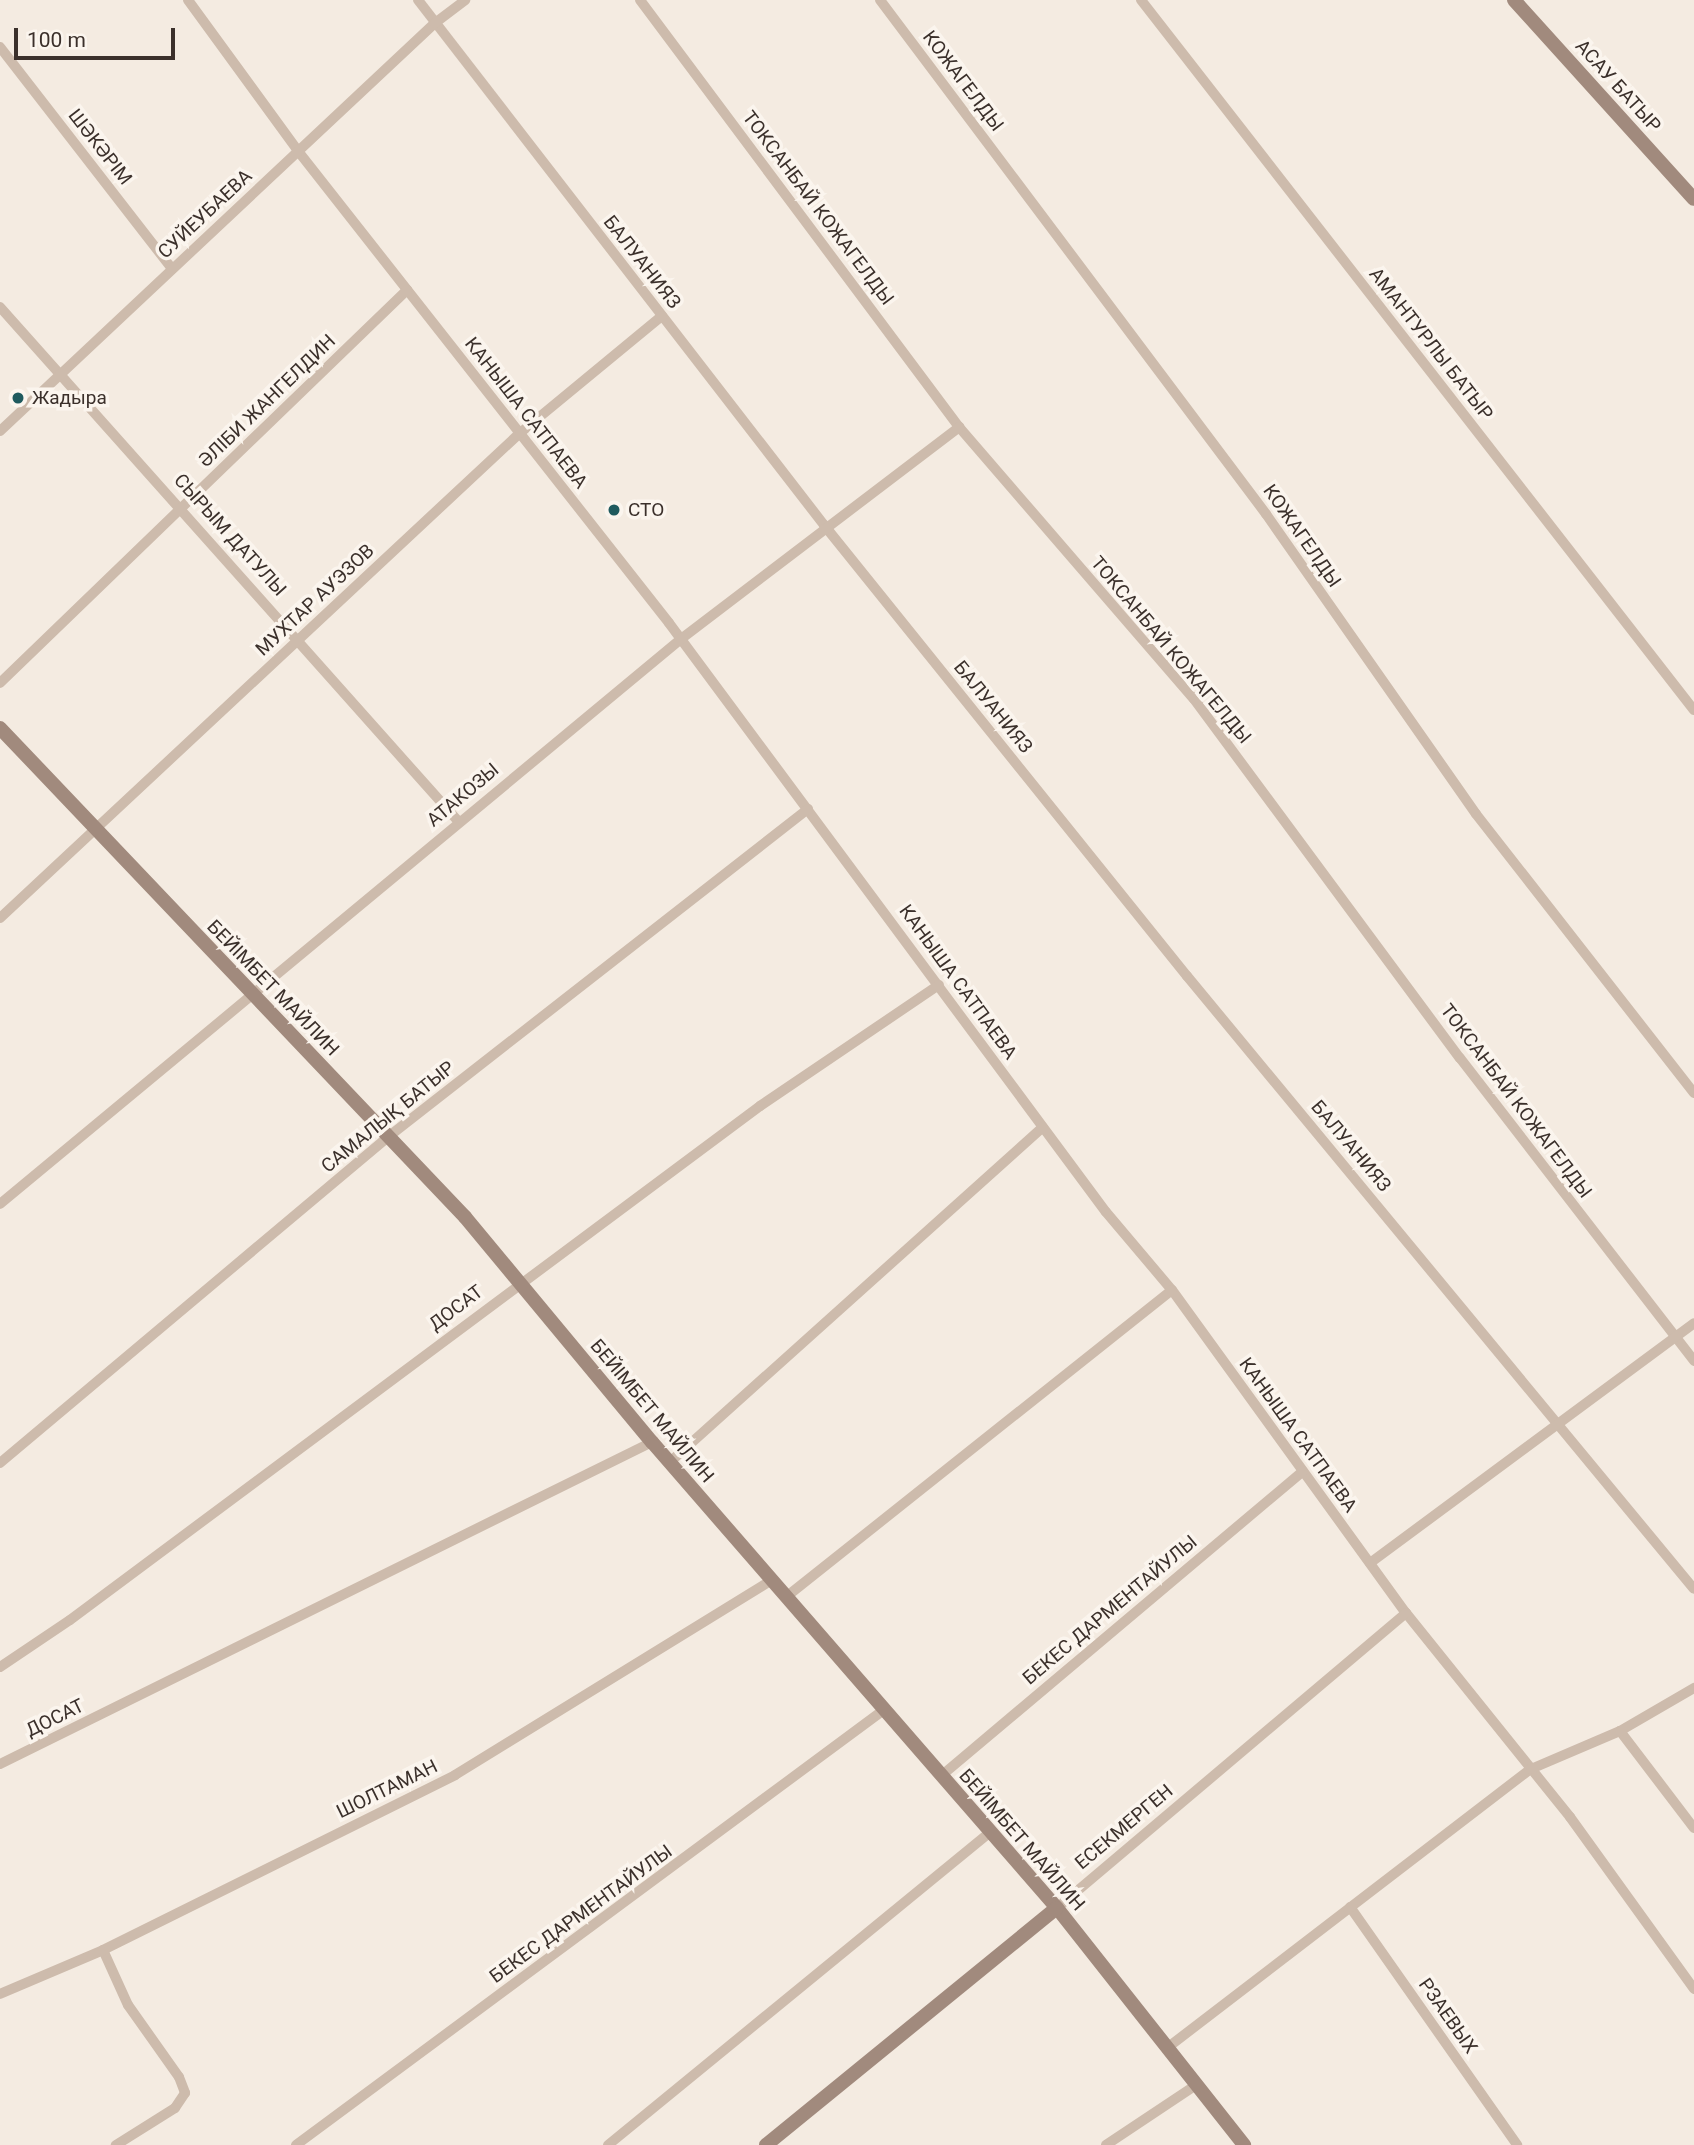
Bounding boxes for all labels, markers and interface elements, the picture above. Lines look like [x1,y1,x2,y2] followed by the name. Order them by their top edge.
[18,14,178,58] scale bar
[918,26,1008,136] street label: КОЖАГЕЛДЫ
[27,28,86,52] text: 100 m
[1571,35,1665,137] street label: АСАУ БАТЫР
[63,105,137,189] street label: ШӘКӘРІМ
[738,106,898,310] street label: ТОКСАНБАЙ КОЖАГЕЛДЫ
[153,165,257,263] street label: СУЙЕУБАЕВА
[599,211,685,313] street label: БАЛУАНИЯЗ
[1364,263,1498,425] street label: АМАНТУРЛЫ БАТЫР
[194,330,340,472] street label: ӘЛІБИ ЖАНГЕЛДИН
[460,333,592,493] street label: КАНЫША САТПАЕВА
[32,387,107,409] place label: Жадыра
[10,390,26,406] marker: Жадыра
[169,469,291,601] street label: СЫРЫМ ДАТУЛЫ
[1258,480,1346,592] street label: КОЖАГЕЛДЫ
[628,499,664,521] place label: CTO
[606,502,622,518] marker: CTO
[251,539,379,661] street label: МУХТАР АУЭЗОВ
[1086,552,1256,748] street label: ТОКСАНБАЙ КОЖАГЕЛДЫ
[949,656,1037,758] street label: БАЛУАНИЯЗ
[422,758,504,832] street label: АТАКОЗЫ
[894,900,1022,1064] street label: КАНЫША САТПАЕВА
[202,915,344,1061] street label: БЕЙІМБЕТ МАЙЛИН
[1436,999,1596,1203] street label: ТОКСАНБАЙ КОЖАГЕЛДЫ
[317,1056,459,1178] street label: САМАЛЫҚ БАТЫР
[1306,1096,1396,1196] street label: БАЛУАНИЯЗ
[424,1280,488,1336] street label: ДОСАТ
[585,1335,719,1487] street label: БЕЙІМБЕТ МАЙЛИН
[1234,1353,1362,1517] street label: КАНЫША САТПАЕВА
[1018,1530,1202,1690] street label: БЕКЕС ДАРМЕНТАЙУЛЫ
[22,1694,88,1742] street label: ДОСАТ
[333,1755,441,1823] street label: ШОЛТАМАН
[954,1764,1090,1916] street label: БЕЙІМБЕТ МАЙЛИН
[1071,1780,1177,1874] street label: EСЕКМЕРГЕН
[485,1840,677,1988] street label: БЕКЕС ДАРМЕНТАЙУЛЫ
[1414,1974,1482,2058] street label: РЗАЕВЫХ

